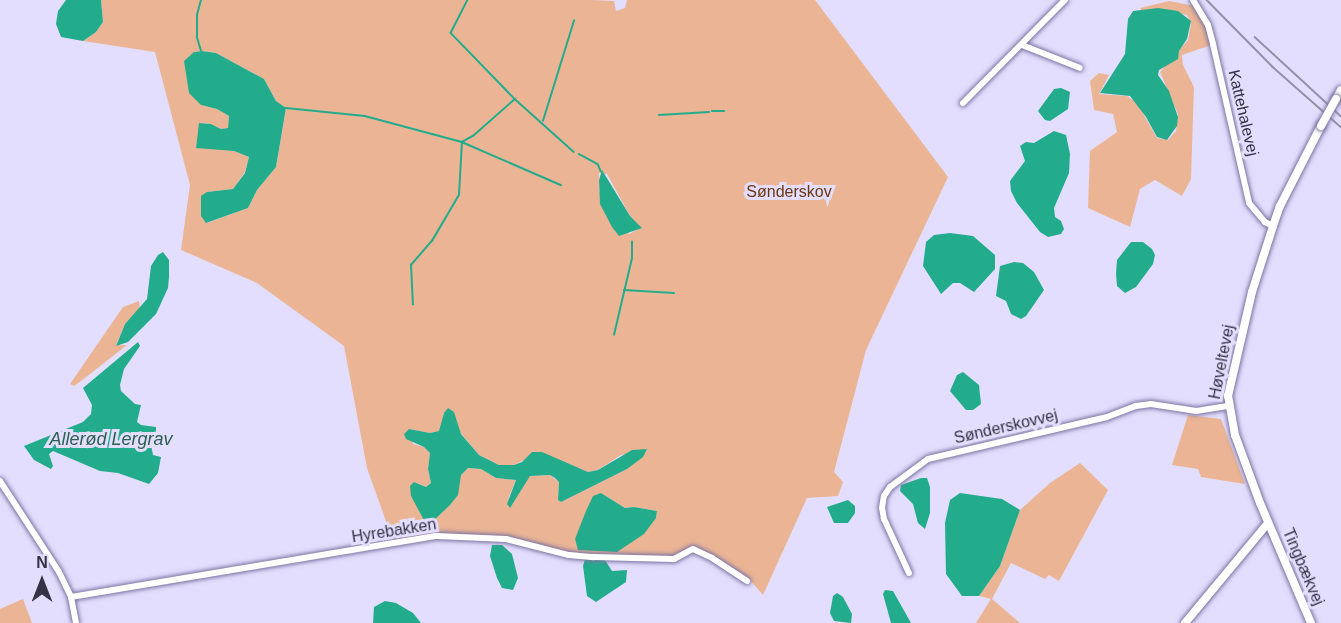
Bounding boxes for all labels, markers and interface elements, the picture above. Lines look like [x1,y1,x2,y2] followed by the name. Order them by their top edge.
[1224,68,1262,158] street label: Kattehalevej
[746,182,832,202] park label: Sønderskov
[1205,323,1239,401] street label: Høveltevej
[952,406,1060,448] street label: Sønderskovvej
[49,428,173,450] water label: Allerød Lergrav
[350,515,438,547] street label: Hyrebakken
[1278,525,1328,609] street label: Tingbækvej
[12,551,72,611] north arrow
[36,554,48,571] text: N

